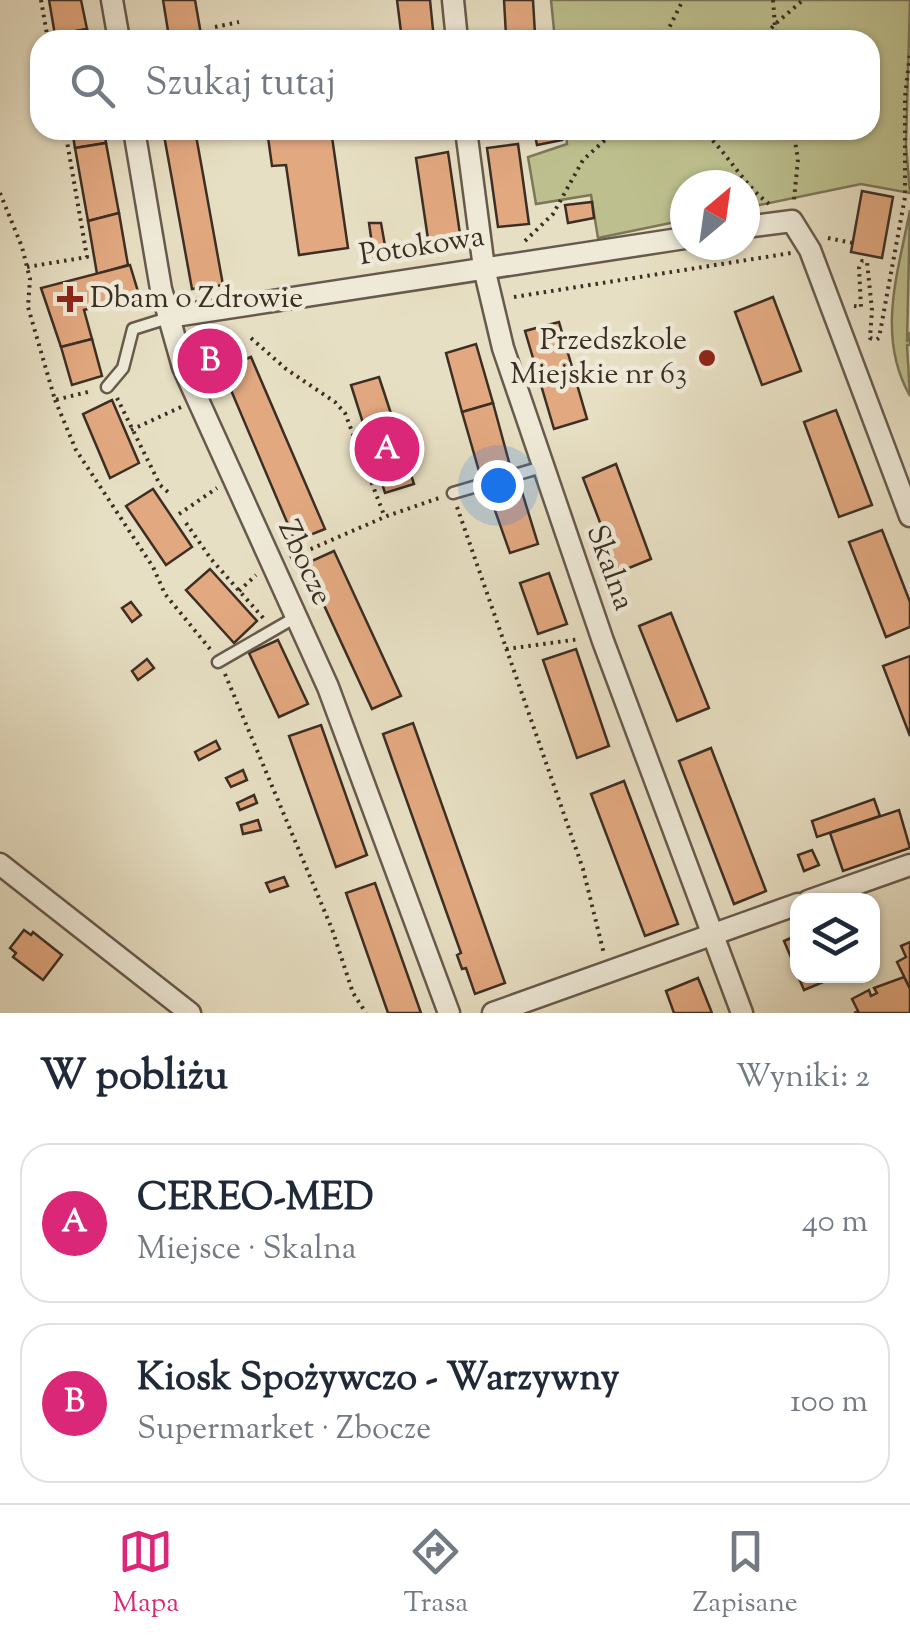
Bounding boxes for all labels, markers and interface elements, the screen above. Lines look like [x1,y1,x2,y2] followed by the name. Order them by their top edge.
[30,30,880,140] search box
[65,58,120,113] icon: search
[145,58,336,112] text: Szukaj tutaj
[670,170,760,260] north arrow
[356,216,488,278] street label: Potokowa
[90,278,303,321] place label: Dbam o Zdrowie
[59,288,81,310] marker: Dbam o Zdrowie
[510,320,687,397] place label: Przedszkole Miejskie nr 63
[178,324,242,398] pin: B
[696,347,718,369] marker: Przedszkole Miejskie nr 63
[354,412,420,486] pin: A
[473,460,524,511] your location
[266,514,342,612] street label: Zbocze
[574,519,644,617] street label: Skalna
[790,893,880,983] map controls
[790,893,880,983] button: layers
[40,1048,228,1108] text: W pobliżu
[736,1055,870,1101] text: Wyniki: 2
[137,1173,374,1227] text: CEREO-MED
[62,1200,87,1246] text: A
[802,1200,868,1246] text: 40 m
[137,1227,357,1273] text: Miejsce · Skalna
[137,1353,619,1407] text: Kiosk Spożywczo - Warzywny
[64,1380,85,1426] text: B
[790,1380,868,1426] text: 100 m
[137,1407,431,1453] text: Supermarket · Zbocze
[112,1524,179,1624] tab: Mapa
[404,1524,468,1624] tab: Trasa
[693,1524,798,1624] tab: Zapisane

